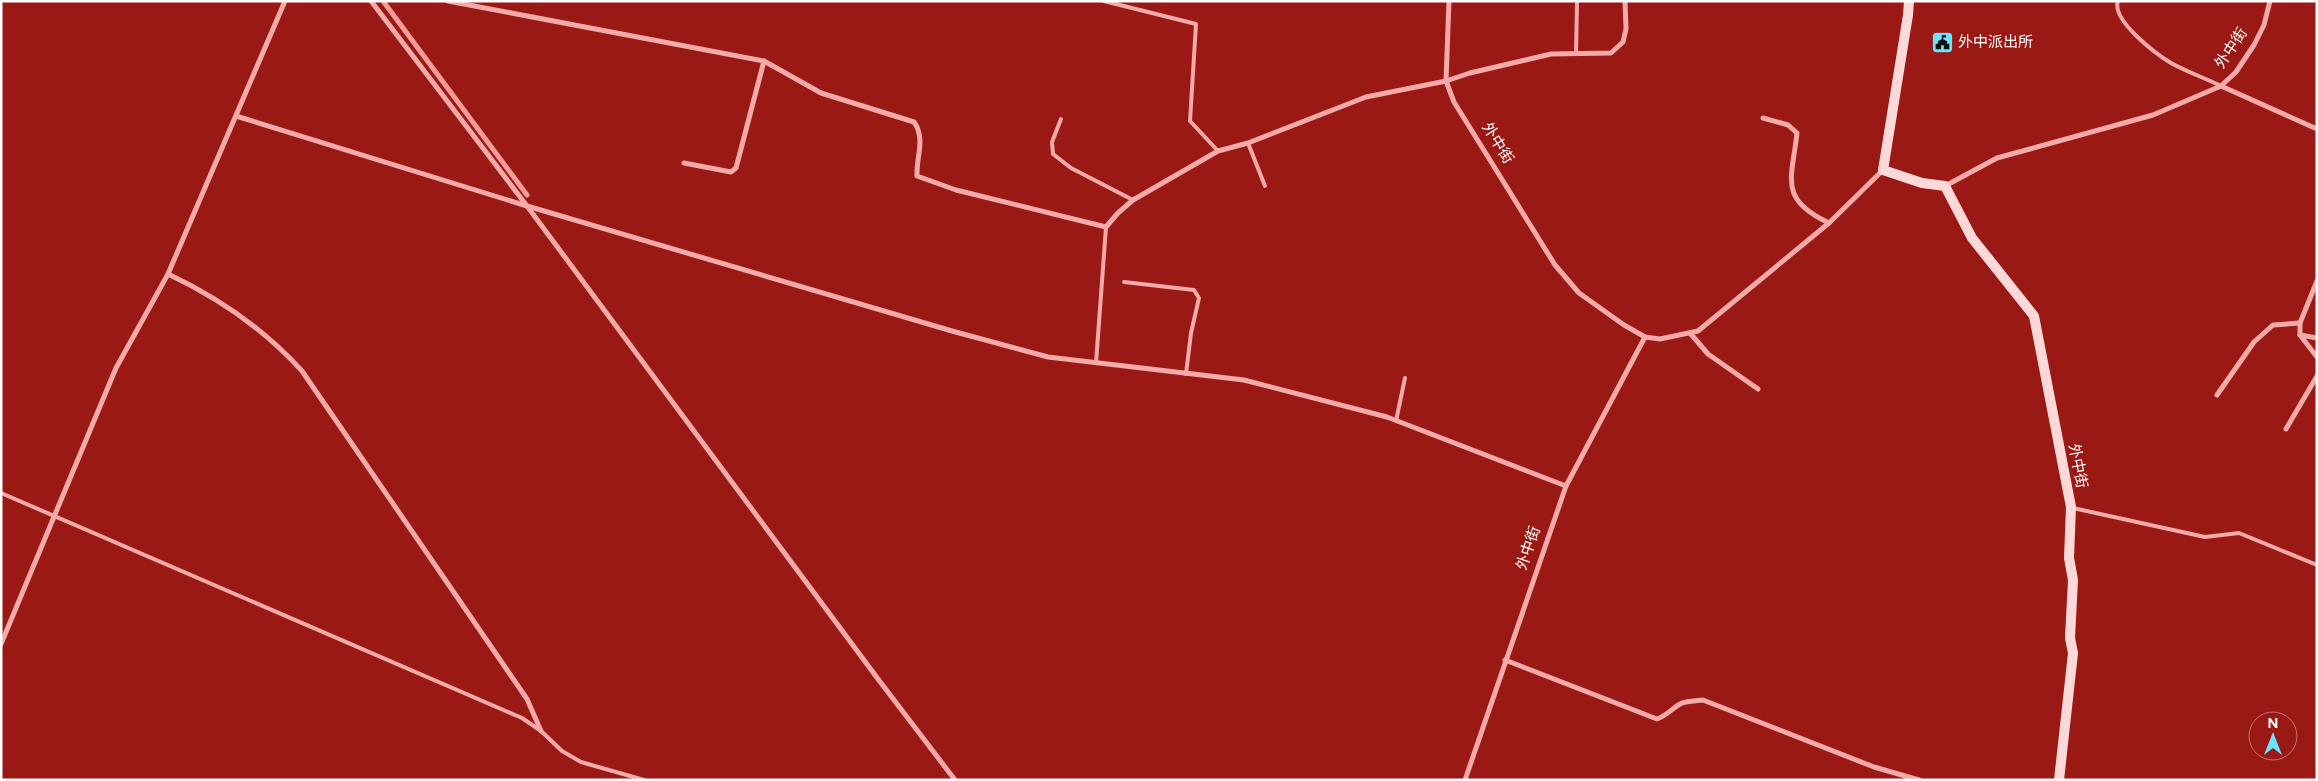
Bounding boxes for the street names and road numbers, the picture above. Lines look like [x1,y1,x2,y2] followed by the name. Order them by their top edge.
[2211,24,2251,72] street label: 外中街
[1478,119,1518,167] street label: 外中街
[2065,442,2091,490] street label: 外中街
[1512,524,1544,572] street label: 外中街

